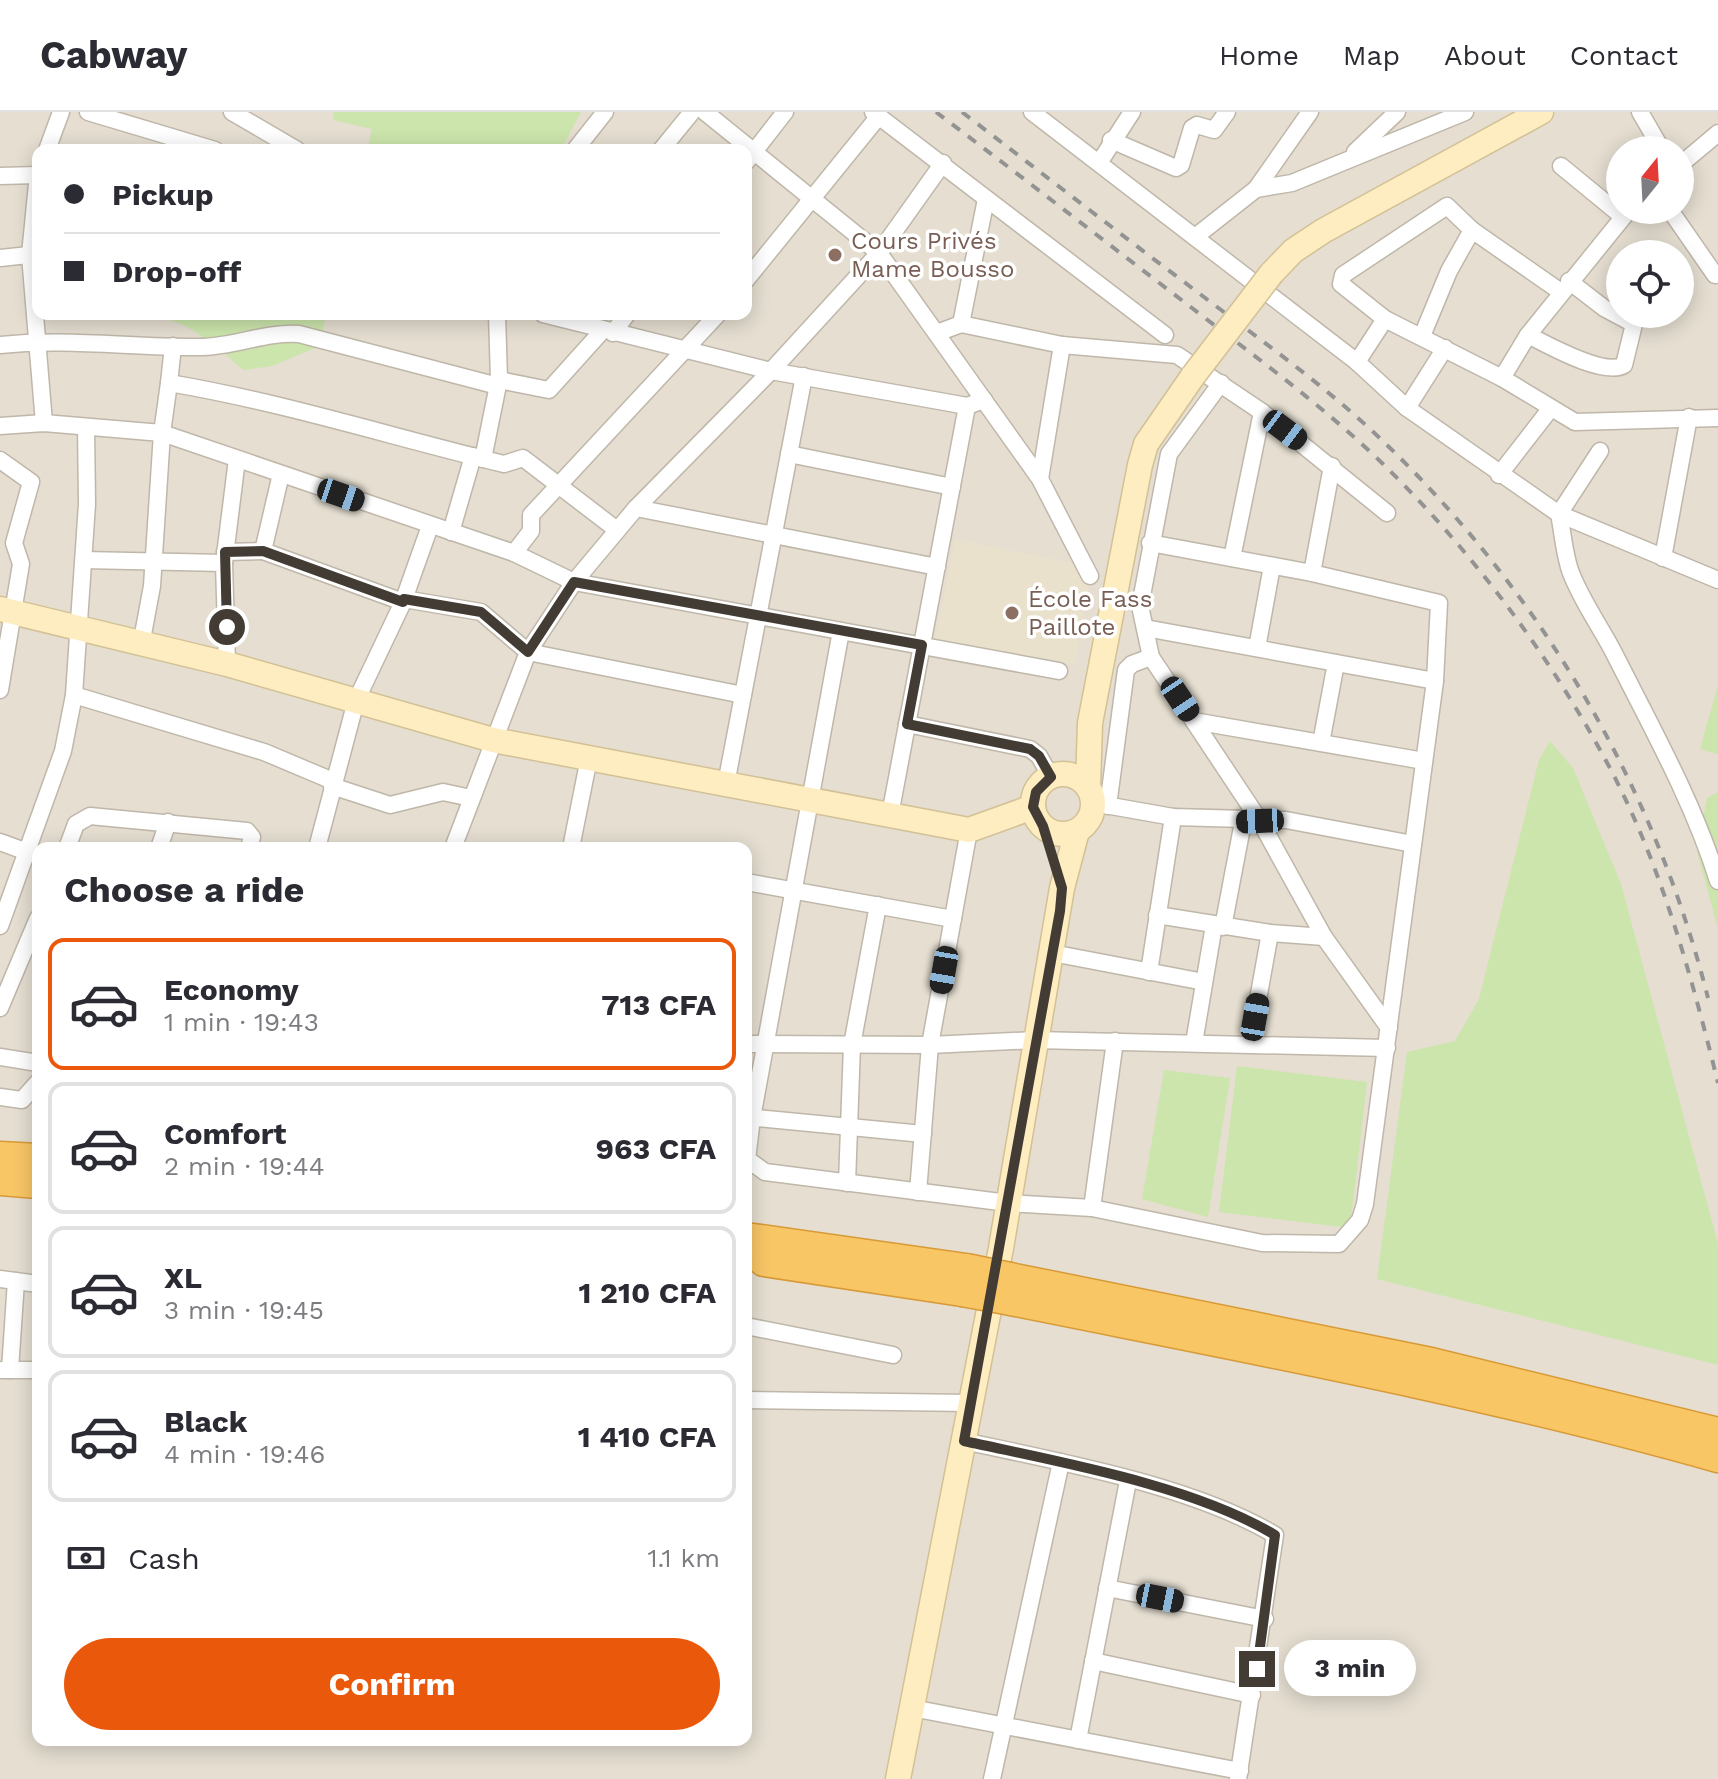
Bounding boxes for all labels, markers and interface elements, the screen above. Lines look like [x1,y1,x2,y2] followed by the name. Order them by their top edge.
[40,33,187,77] text: Cabway
[1219,39,1299,72] text: Home
[1343,39,1400,72] text: Map
[1444,39,1526,72] text: About
[1570,39,1678,72] text: Contact
[1606,136,1694,224] north arrow
[1606,136,1694,328] map controls
[112,177,214,212] text: Pickup
[851,227,1014,283] place label: Cours Privés Mame Bousso
[1606,240,1694,328] button: locate
[826,246,844,264] marker: Cours Privés Mame Bousso
[112,254,241,289] text: Drop-off
[1259,406,1311,454] car
[314,476,368,514] car
[1028,585,1152,641] place label: École Fass Paillote
[1003,604,1021,622] marker: École Fass Paillote
[209,609,245,645] route start
[1157,672,1203,726] car
[1236,808,1284,834] car
[64,869,304,911] text: Choose a ride
[928,944,960,996] car
[68,968,140,1040] icon: car
[164,972,299,1007] text: Economy
[601,987,716,1022] text: 713 CFA
[1239,991,1271,1043] car
[164,1007,319,1037] text: 1 min · 19:43
[68,1112,140,1184] icon: car
[164,1116,286,1151] text: Comfort
[595,1131,716,1166] text: 963 CFA
[164,1151,325,1181] text: 2 min · 19:44
[68,1256,140,1328] icon: car
[164,1260,202,1295] text: XL
[579,1275,716,1310] text: 1 210 CFA
[164,1295,324,1325] text: 3 min · 19:45
[68,1400,140,1472] icon: car
[164,1404,248,1439] text: Black
[578,1419,716,1454] text: 1 410 CFA
[164,1439,325,1469] text: 4 min · 19:46
[64,1536,108,1580] icon: cash
[128,1541,200,1576] text: Cash
[647,1543,720,1573] text: 1.1 km
[1134,1582,1186,1614] car
[64,1638,720,1730] button: Confirm
[1285,1641,1417,1697] callout: 3 min
[1239,1651,1275,1687] route end
[1314,1653,1386,1683] text: 3 min

